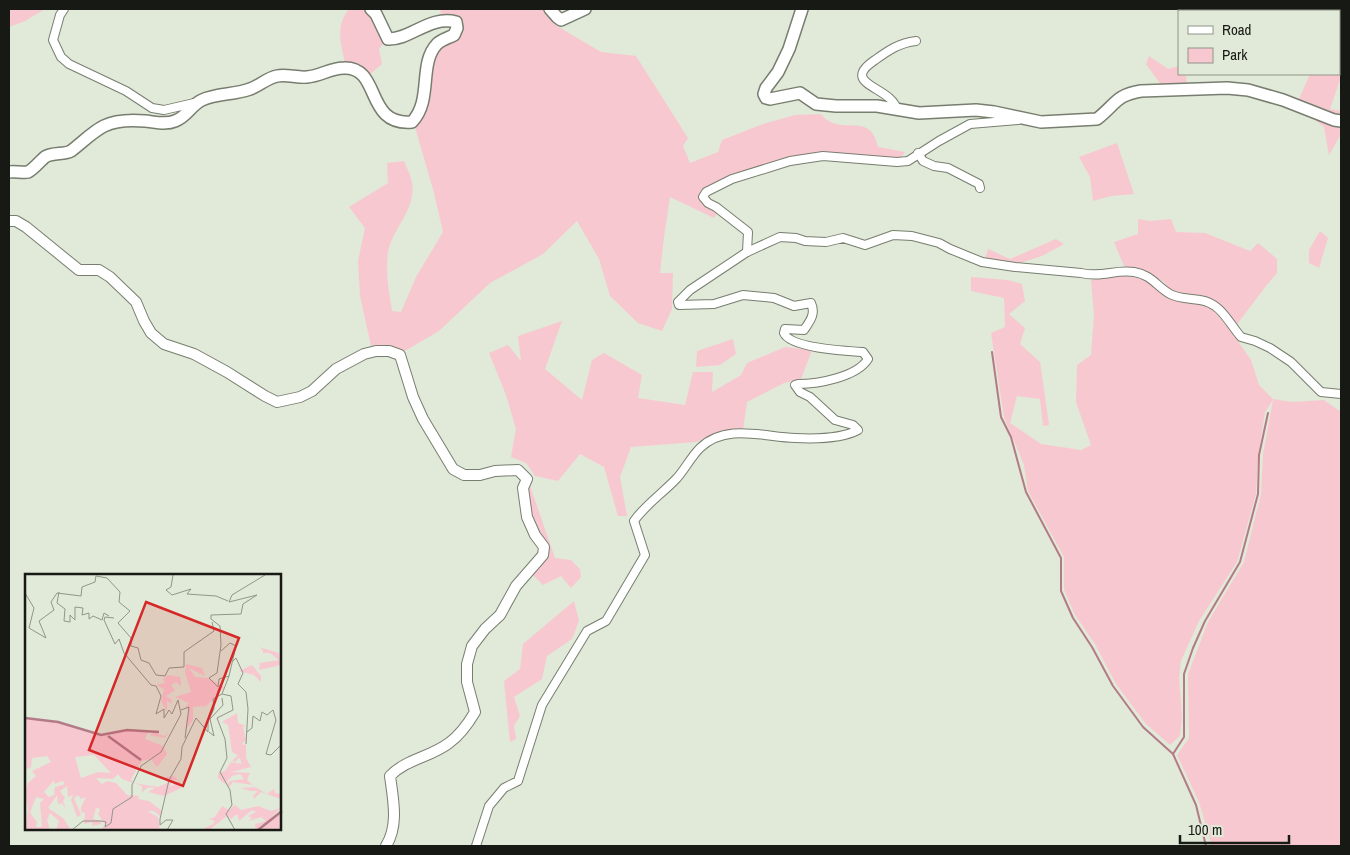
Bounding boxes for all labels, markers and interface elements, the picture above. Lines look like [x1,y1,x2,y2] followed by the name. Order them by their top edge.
[1178,10,1340,75] legend
[1222,19,1251,40] text: Road
[1222,44,1248,65] text: Park
[25,574,281,830] inset map
[1180,812,1289,844] scale bar
[1188,819,1222,840] text: 100 m

